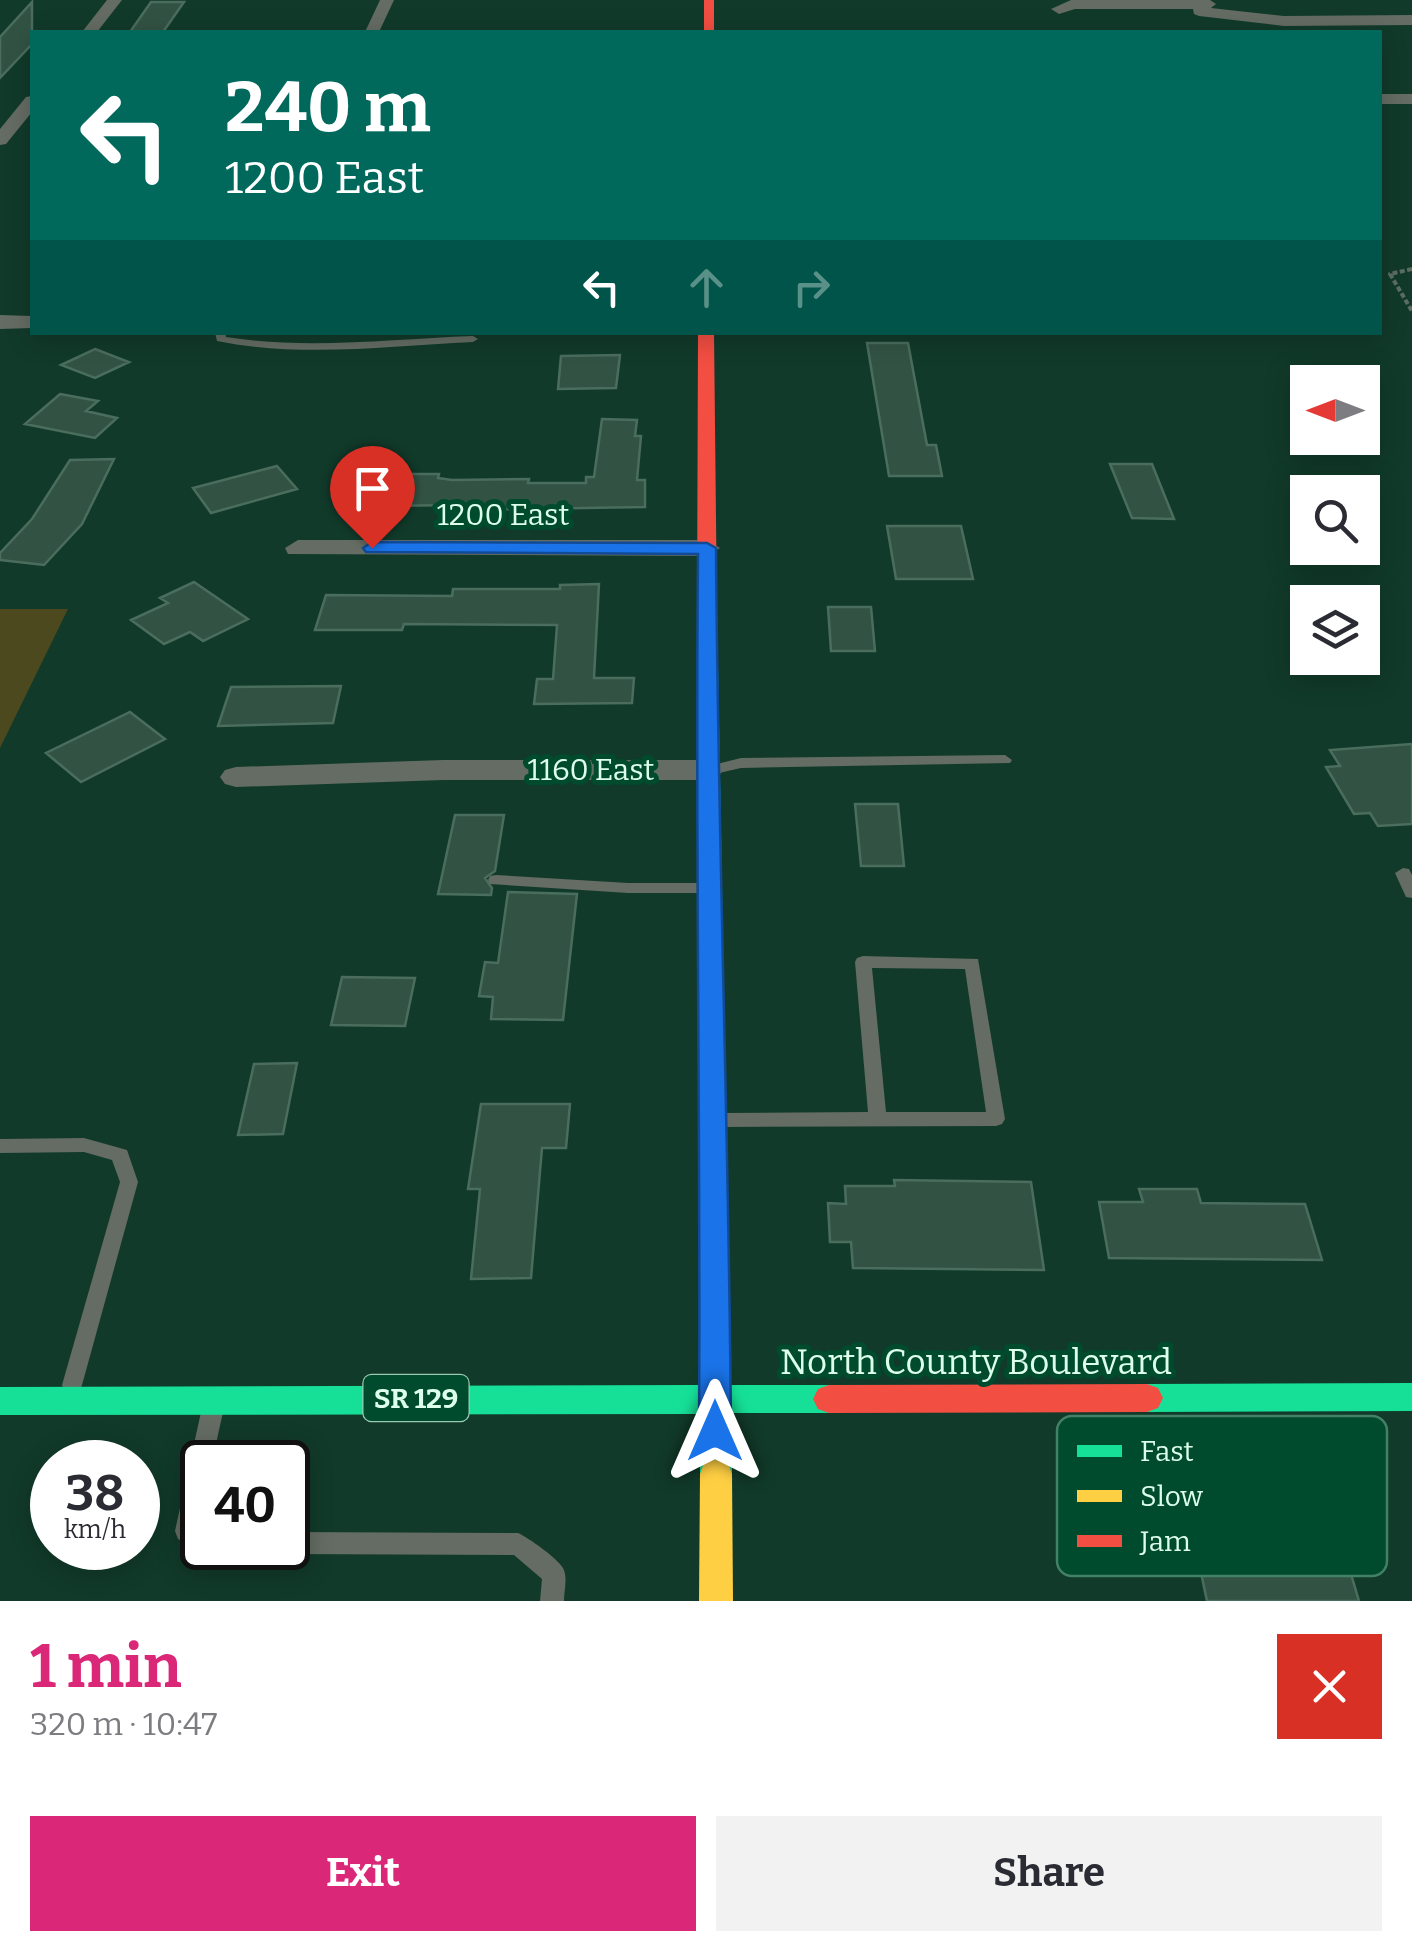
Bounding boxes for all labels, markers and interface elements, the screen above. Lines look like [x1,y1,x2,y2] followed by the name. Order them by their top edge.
[225,66,431,150] text: 240 m
[60,70,190,200] icon: left
[225,151,424,205] text: 1200 East
[574,260,629,315] icon: left
[679,260,734,315] icon: ahead
[784,260,839,315] icon: right
[1290,365,1380,455] north arrow
[1290,365,1380,675] map controls
[330,446,415,549] pin
[345,461,400,516] icon: arrive
[1290,475,1380,565] button: search
[437,497,569,533] street label: 1200 East
[1290,585,1380,675] button: layers
[528,752,655,788] street label: 1160 East
[780,1341,1172,1383] street label: North County Boulevard
[364,1375,468,1421] road number: SR 129
[663,1379,767,1483] position arrow
[1057,1416,1387,1576] legend
[1140,1435,1194,1468] text: Fast
[180,1440,310,1570] speed limit sign: 40
[66,1463,124,1523] text: 38
[1140,1480,1203,1513] text: Slow
[64,1515,126,1545] text: km/h
[1139,1525,1191,1558] text: Jam
[30,1631,182,1703] text: 1 min
[1277,1634,1382,1739] button: close
[30,1705,217,1743] text: 320 m · 10:47
[30,1816,696,1931] button: Exit
[716,1816,1382,1931] button: Share

